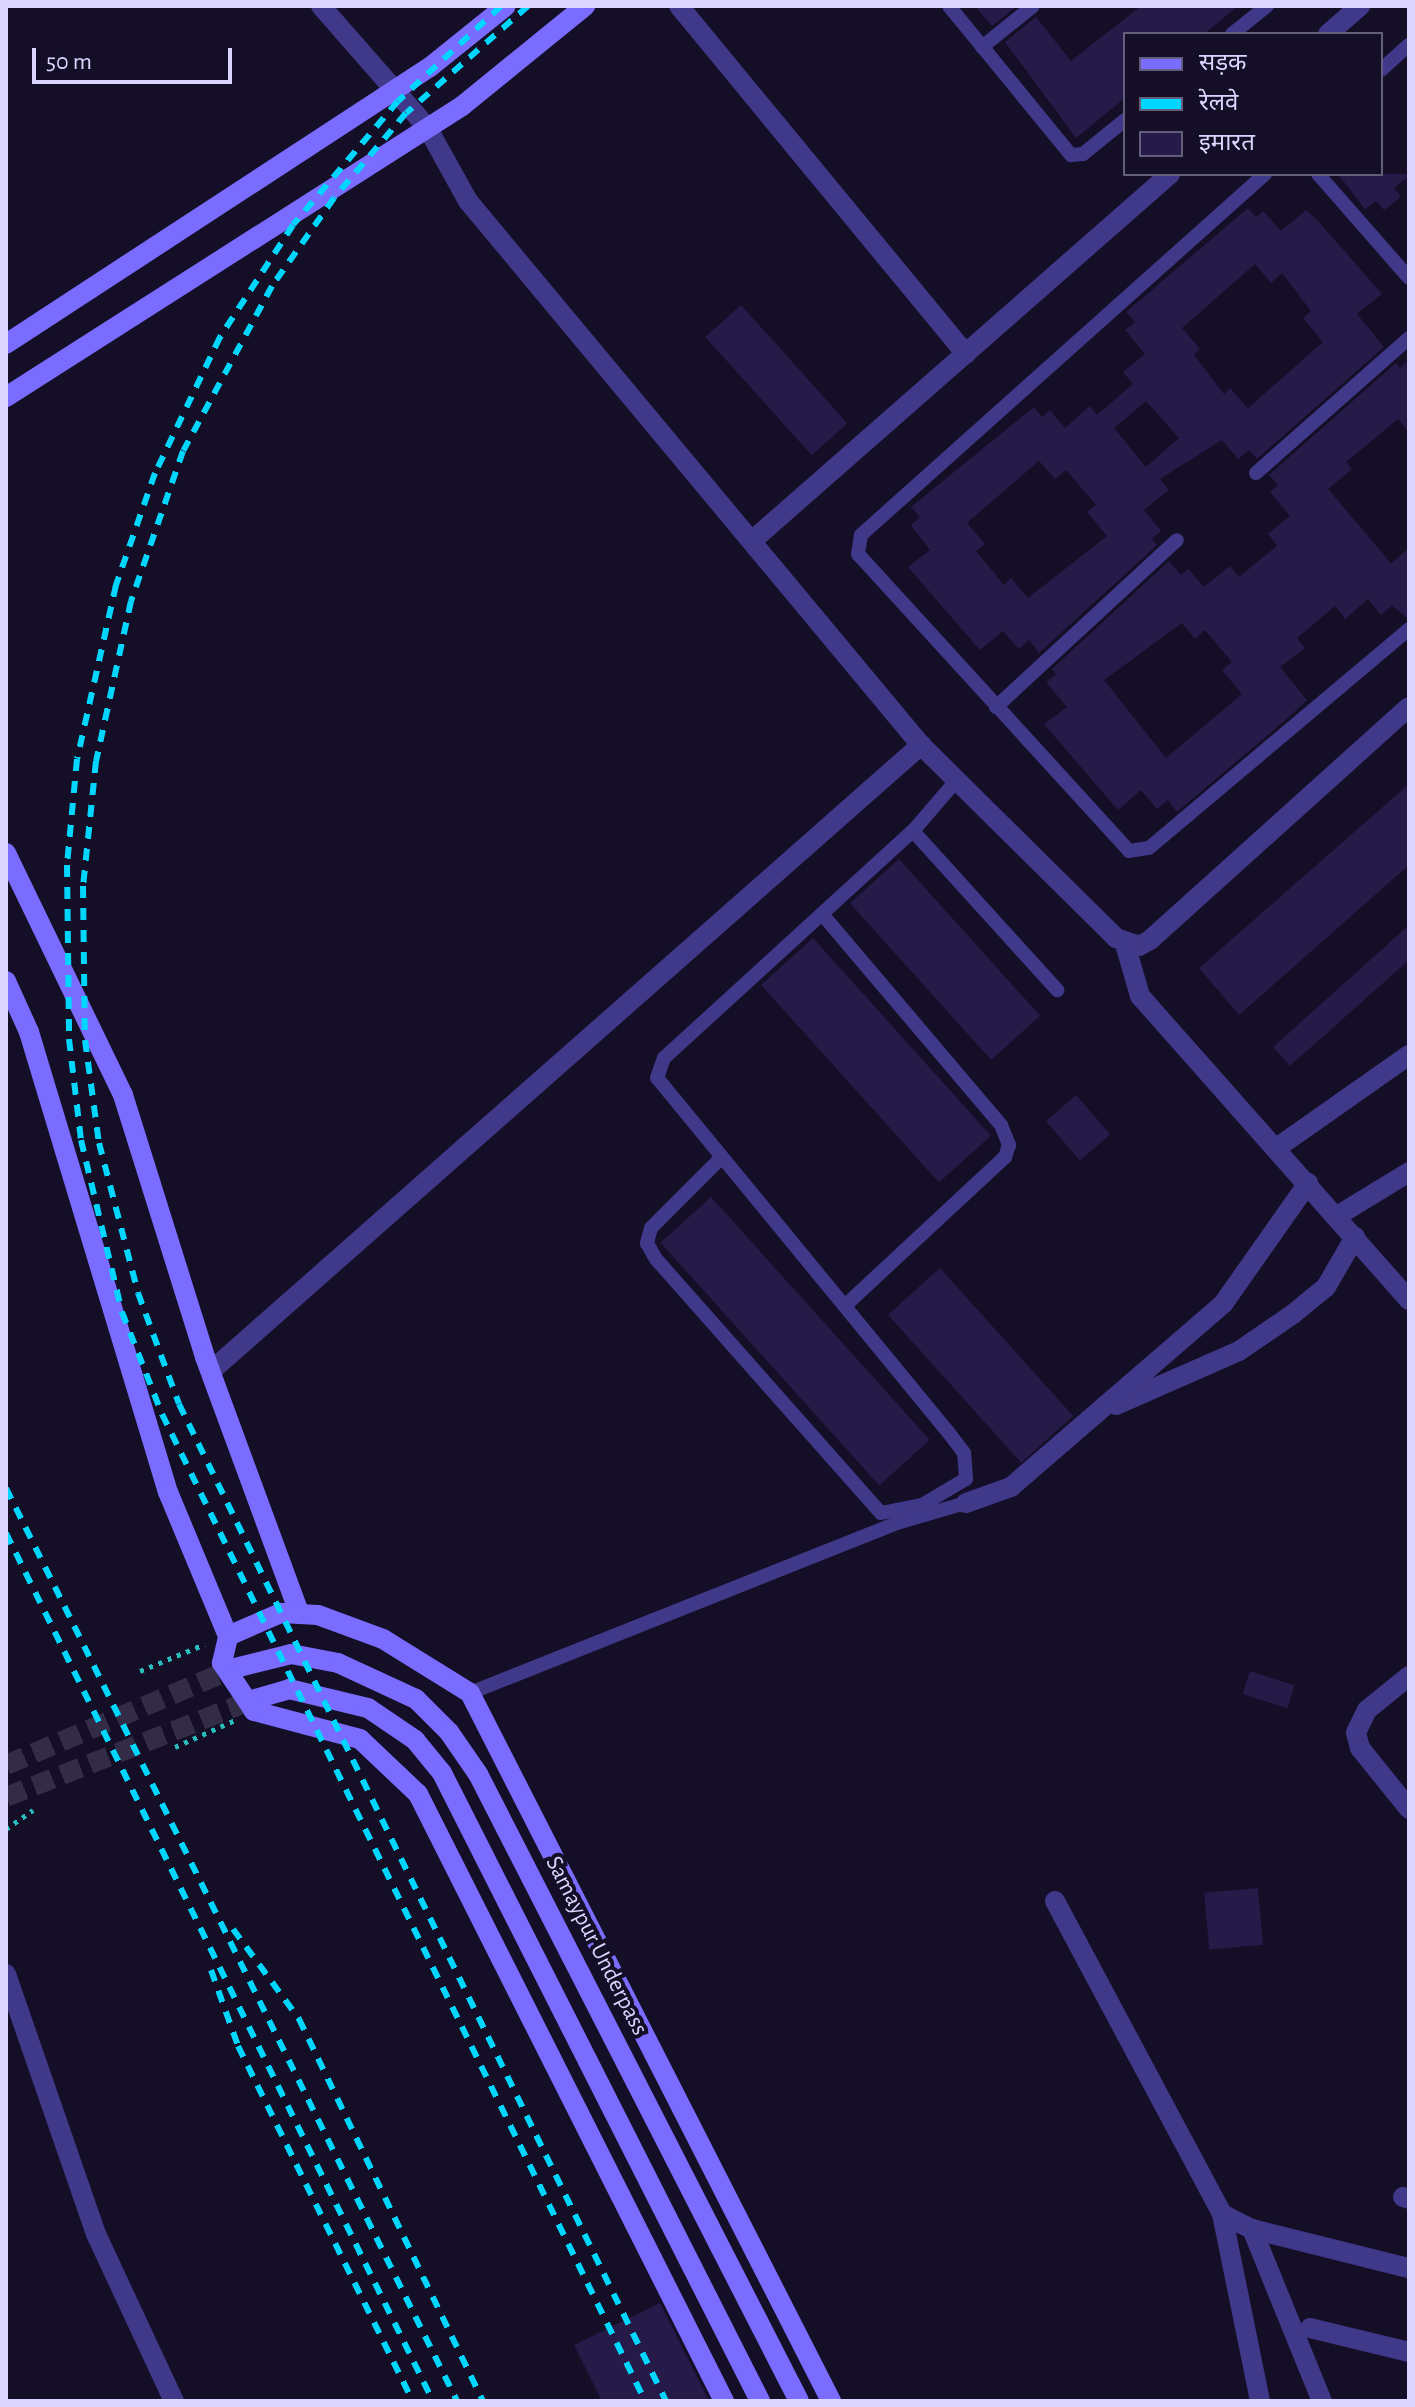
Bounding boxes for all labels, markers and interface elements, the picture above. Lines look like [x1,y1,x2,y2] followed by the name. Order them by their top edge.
[36,32,236,82] scale bar
[1123,32,1383,176] legend
[46,50,92,74] text: 50 m
[1199,51,1247,75] text: सड़क
[1199,91,1238,115] text: रेलवे
[1199,131,1255,155] text: इमारत
[538,1852,654,2040] street label: Samaypur Underpass

